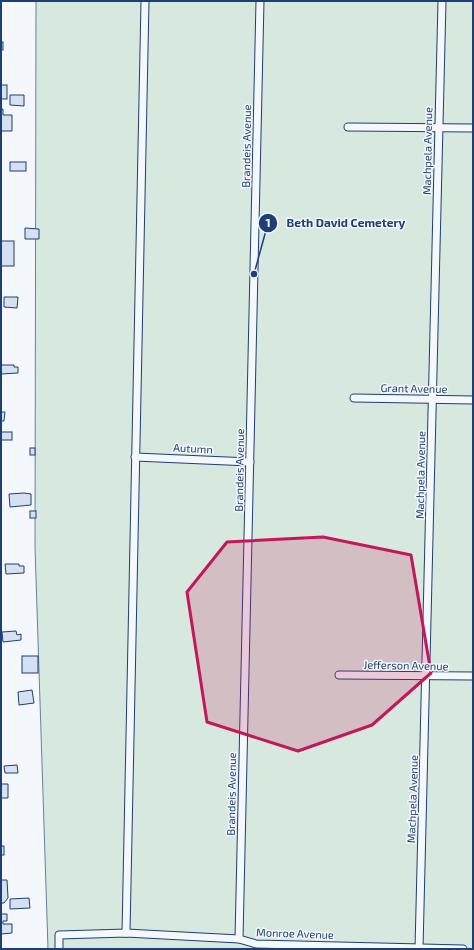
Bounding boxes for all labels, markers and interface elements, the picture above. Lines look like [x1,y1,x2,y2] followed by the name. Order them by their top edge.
[239,104,253,188] street label: Brandeis Avenue
[420,107,434,195] street label: Machpela Avenue
[258,211,413,235] callout: Beth David Cemetery
[265,215,271,229] text: 1
[287,215,406,230] text: Beth David Cemetery
[380,381,448,395] street label: Grant Avenue
[232,428,246,512] street label: Brandeis Avenue
[413,431,427,519] street label: Machpela Avenue
[173,440,213,456] street label: Autumn
[363,658,449,672] street label: Jefferson Avenue
[224,752,238,836] street label: Brandeis Avenue
[404,755,420,843] street label: Machpela Avenue
[256,925,334,941] street label: Monroe Avenue

